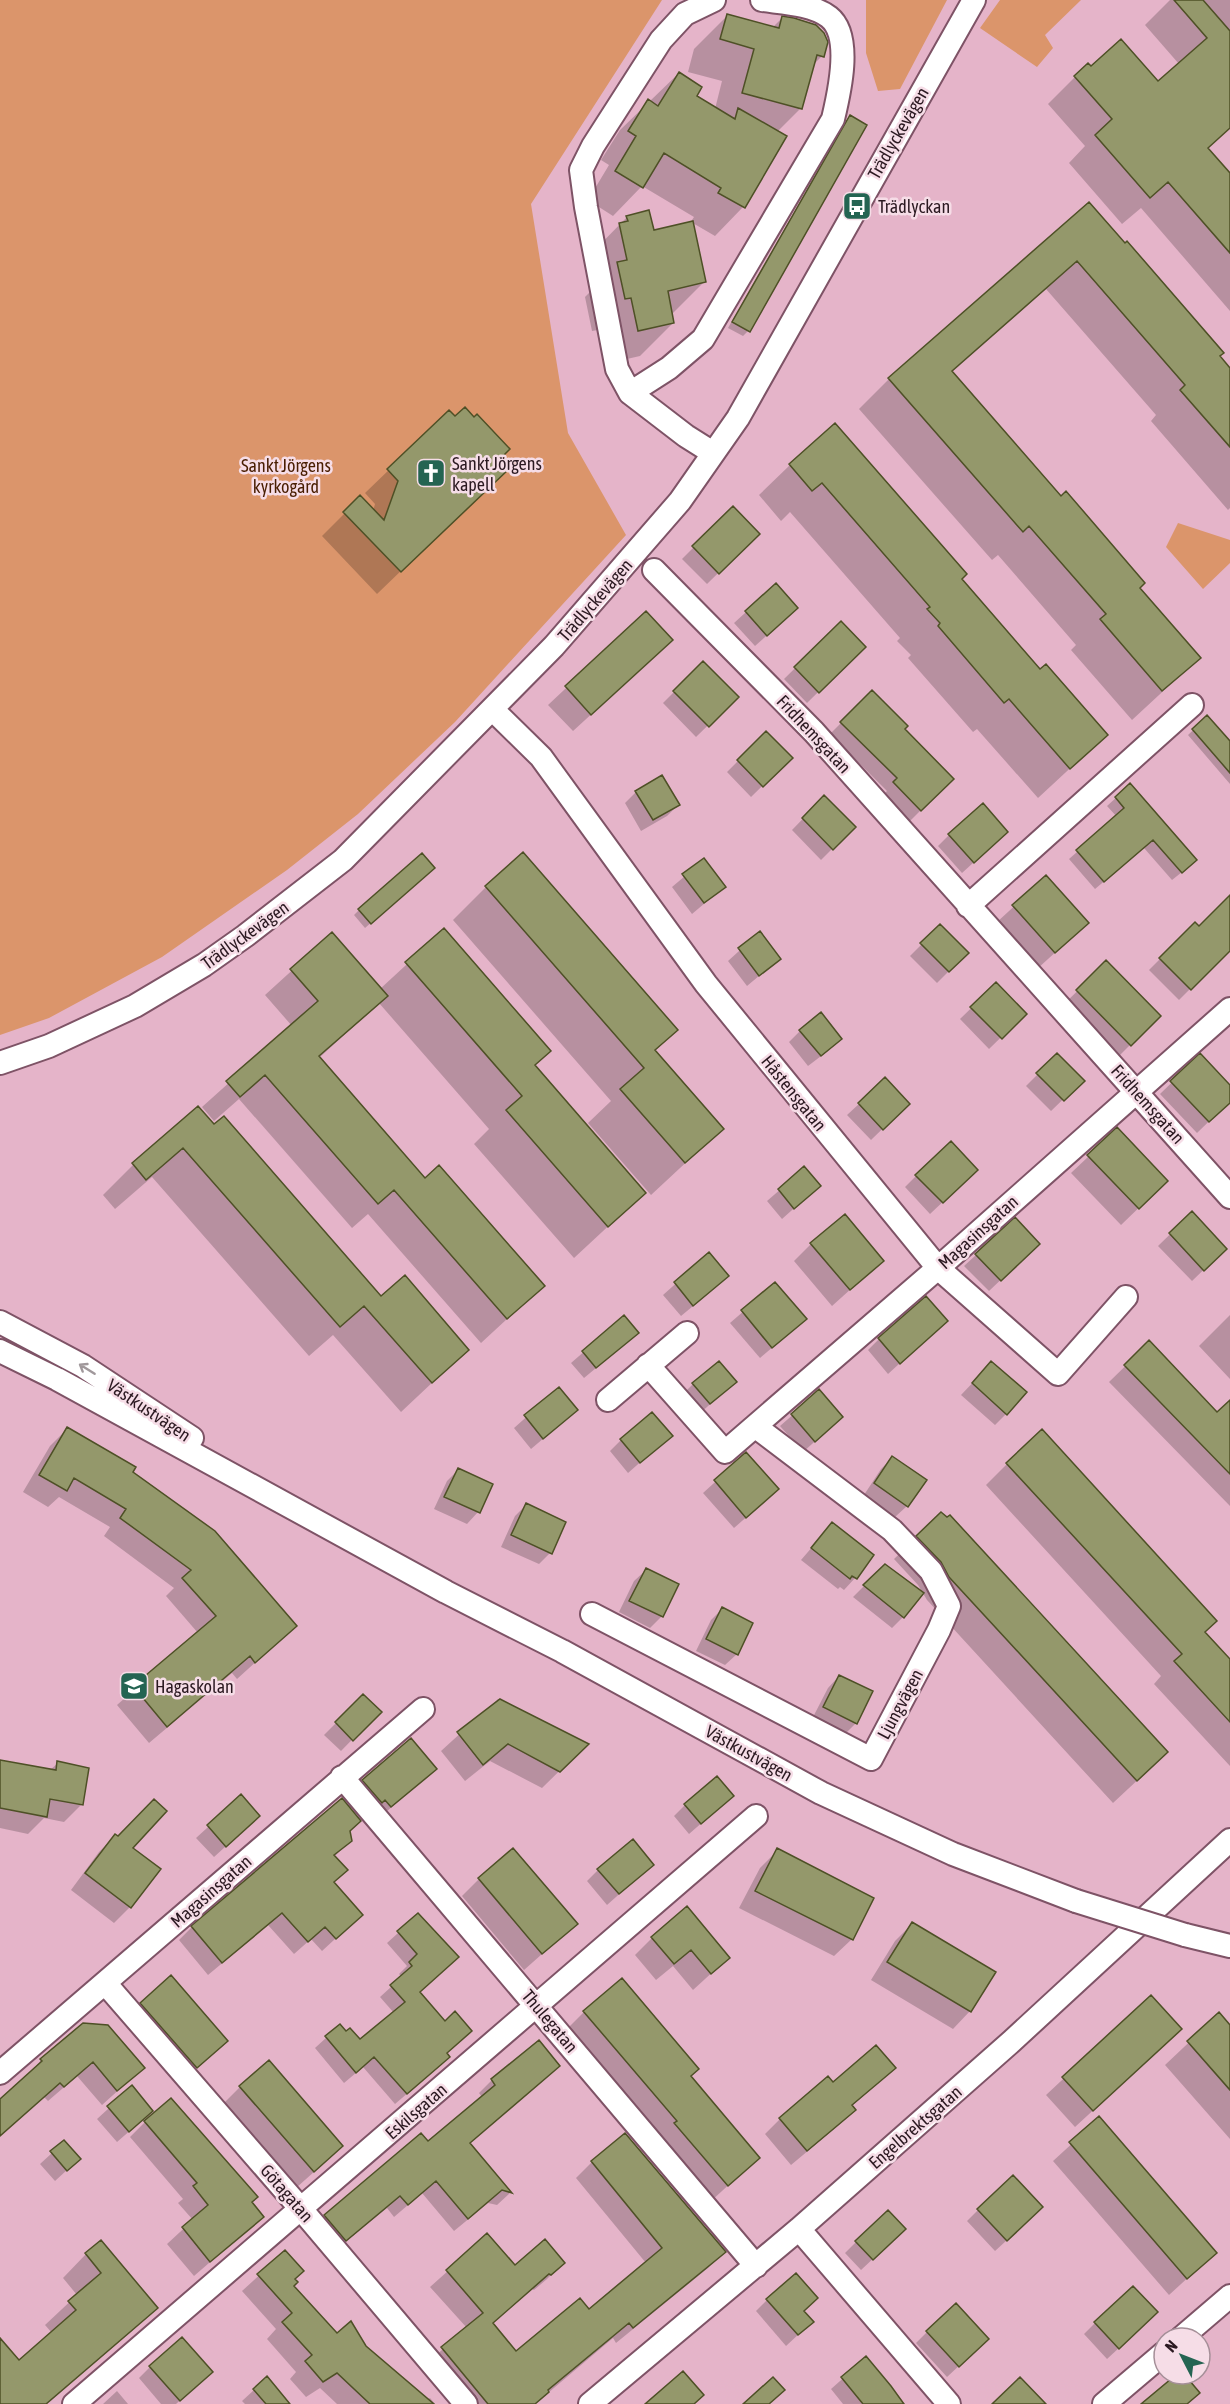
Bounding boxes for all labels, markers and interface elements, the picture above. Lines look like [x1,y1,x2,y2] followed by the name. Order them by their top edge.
[863,83,933,183] street label: Trädlyckevägen
[841,190,873,222] bus stop icon: Trädlyckan
[878,196,950,217] place label: Trädlyckan
[452,453,542,495] place label: Sankt Jörgens kapell
[241,455,331,497] park label: Sankt Jörgens kyrkogård
[415,457,447,489] church icon: Sankt Jörgens kapell
[553,554,637,646] street label: Trädlyckevägen
[773,691,855,777] street label: Fridhemsgatan
[197,896,293,974] street label: Trädlyckevägen
[757,1051,831,1135] street label: Håstensgatan
[1107,1060,1189,1148] street label: Fridhemsgatan
[934,1191,1022,1273] street label: Magasinsgatan
[79,1362,96,1374] one-way arrow
[103,1374,195,1446] street label: Västkustvägen
[873,1665,927,1743] street label: Ljungvägen
[118,1670,150,1702] school or university icon: Hagaskolan
[155,1676,234,1697] place label: Hagaskolan
[702,1720,796,1786] street label: Västkustvägen
[166,1850,256,1932] street label: Magasinsgatan
[518,1985,582,2057] street label: Thulegatan
[381,2079,451,2143] street label: Eskilsgatan
[864,2081,966,2173] street label: Engelbrektsgatan
[256,2160,318,2226] street label: Götagatan
[1152,2326,1212,2386] north arrow
[1161,2336,1181,2355] text: N

